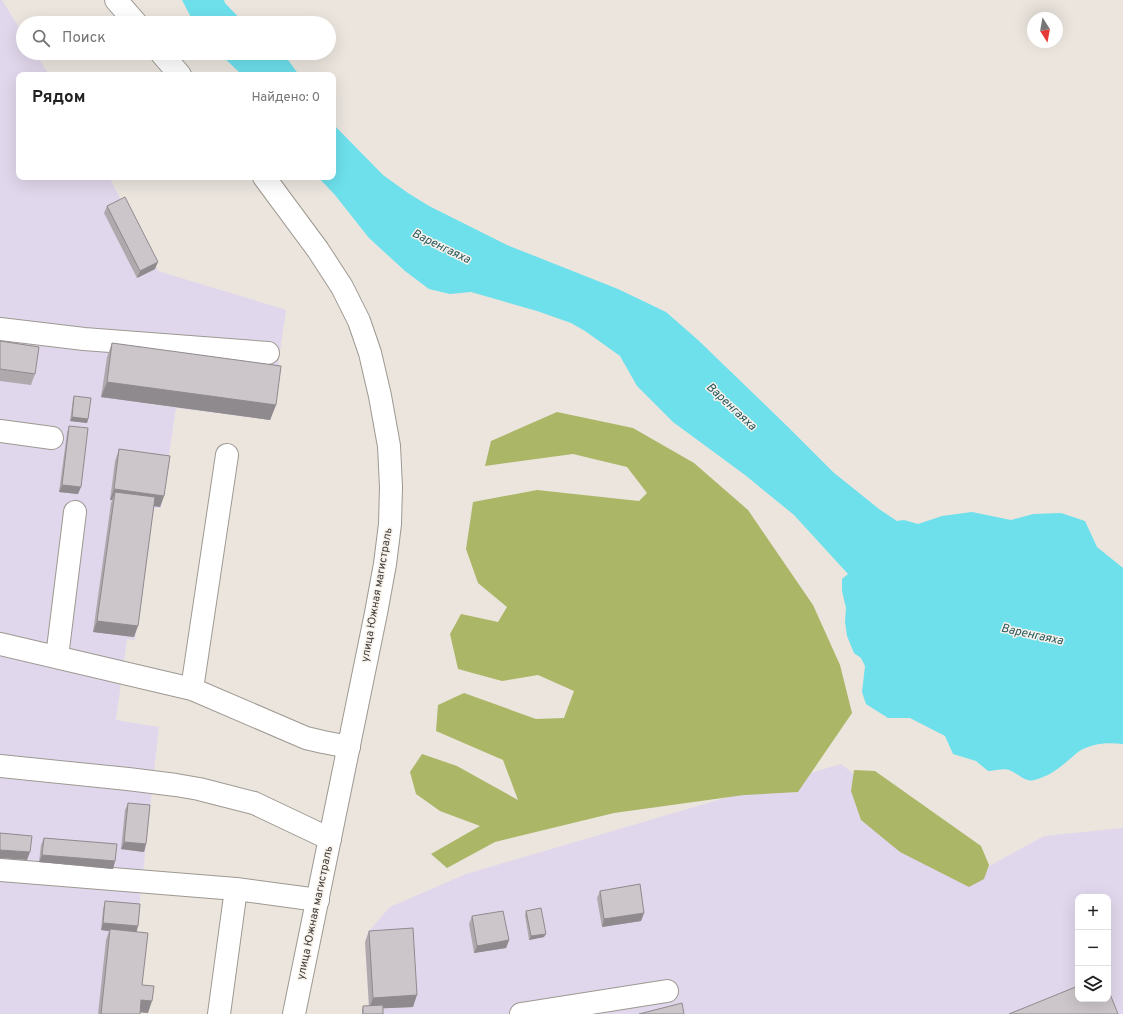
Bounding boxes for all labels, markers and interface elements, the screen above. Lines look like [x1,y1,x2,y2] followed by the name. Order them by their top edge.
[1027,12,1063,48] north arrow
[16,16,336,60] search box
[30,27,52,49] icon: search
[62,29,106,48] text: Поиск
[32,87,85,109] text: Рядом
[252,90,320,106] text: Найдено: 0
[409,226,474,268] water label: Варенгаяха
[702,380,760,435] water label: Варенгаяха
[358,526,396,663] street label: улица Южная магистраль
[999,621,1065,650] water label: Варенгаяха
[294,845,336,981] street label: улица Южная магистраль
[1075,894,1111,1002] map controls
[1075,894,1111,930] button: +
[1075,930,1111,966] button: −
[1075,966,1111,1002] button: layers

